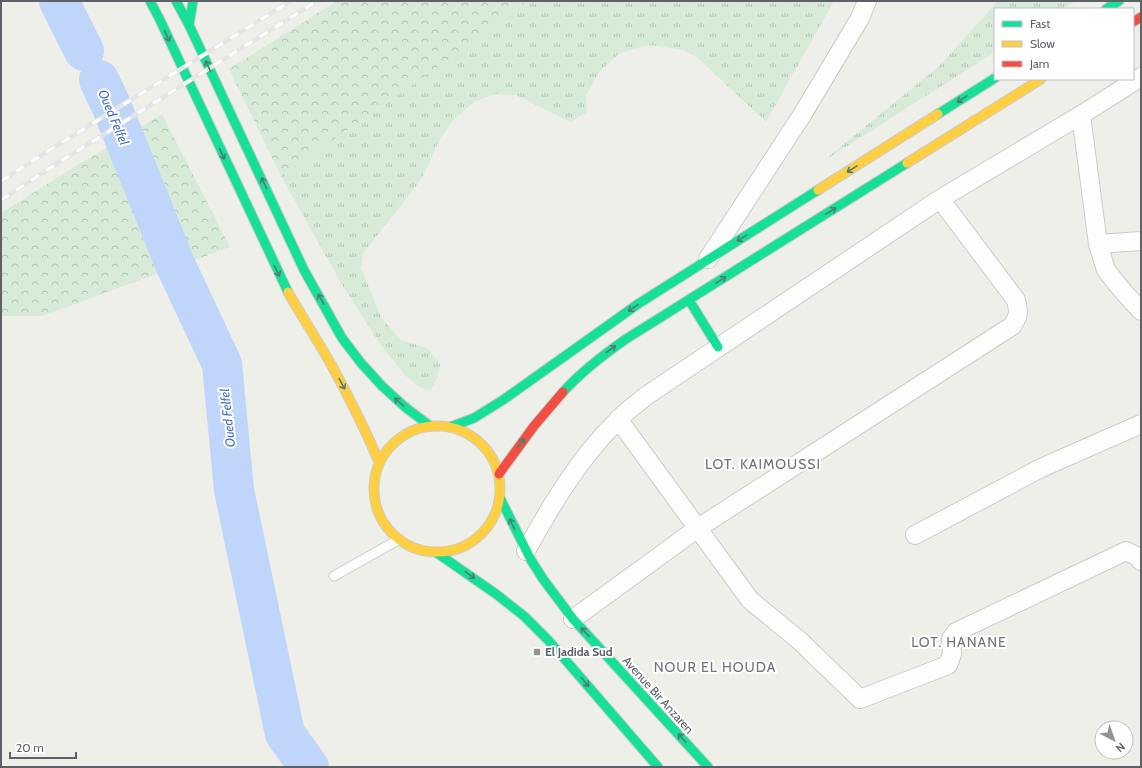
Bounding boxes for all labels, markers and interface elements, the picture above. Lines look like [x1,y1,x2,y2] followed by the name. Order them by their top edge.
[994,8,1134,80] legend
[1030,16,1050,31] text: Fast
[164,30,171,42] one-way arrow
[1030,36,1055,51] text: Slow
[1029,56,1049,71] text: Jam
[204,60,211,72] one-way arrow
[95,87,133,147] water label: Oued Felfel
[957,95,968,103] one-way arrow
[219,147,226,159] one-way arrow
[846,165,858,173] one-way arrow
[260,177,267,189] one-way arrow
[825,206,837,214] one-way arrow
[737,234,748,242] one-way arrow
[274,265,282,277] one-way arrow
[715,276,726,284] one-way arrow
[317,294,325,306] one-way arrow
[628,304,639,312] one-way arrow
[606,345,617,354] one-way arrow
[339,378,346,390] one-way arrow
[216,388,238,448] water label: Oued Felfel
[394,398,405,407] one-way arrow
[517,437,526,448] one-way arrow
[705,455,821,473] district label: LOT. KAIMOUSSI
[508,519,515,531] one-way arrow
[464,571,475,579] one-way arrow
[580,627,589,637] one-way arrow
[911,633,1007,651] district label: LOT. HANANE
[545,644,613,659] place label: El Jadida Sud
[532,647,542,657] marker: El Jadida Sud
[620,653,697,737] street label: Avenue Bir Anzaren
[654,658,776,676] district label: NOUR EL HOUDA
[580,677,589,688] one-way arrow
[1094,720,1134,760] north arrow
[677,733,687,743] one-way arrow
[10,734,76,760] scale bar
[16,740,44,755] text: 20 m
[1113,740,1128,755] text: N

